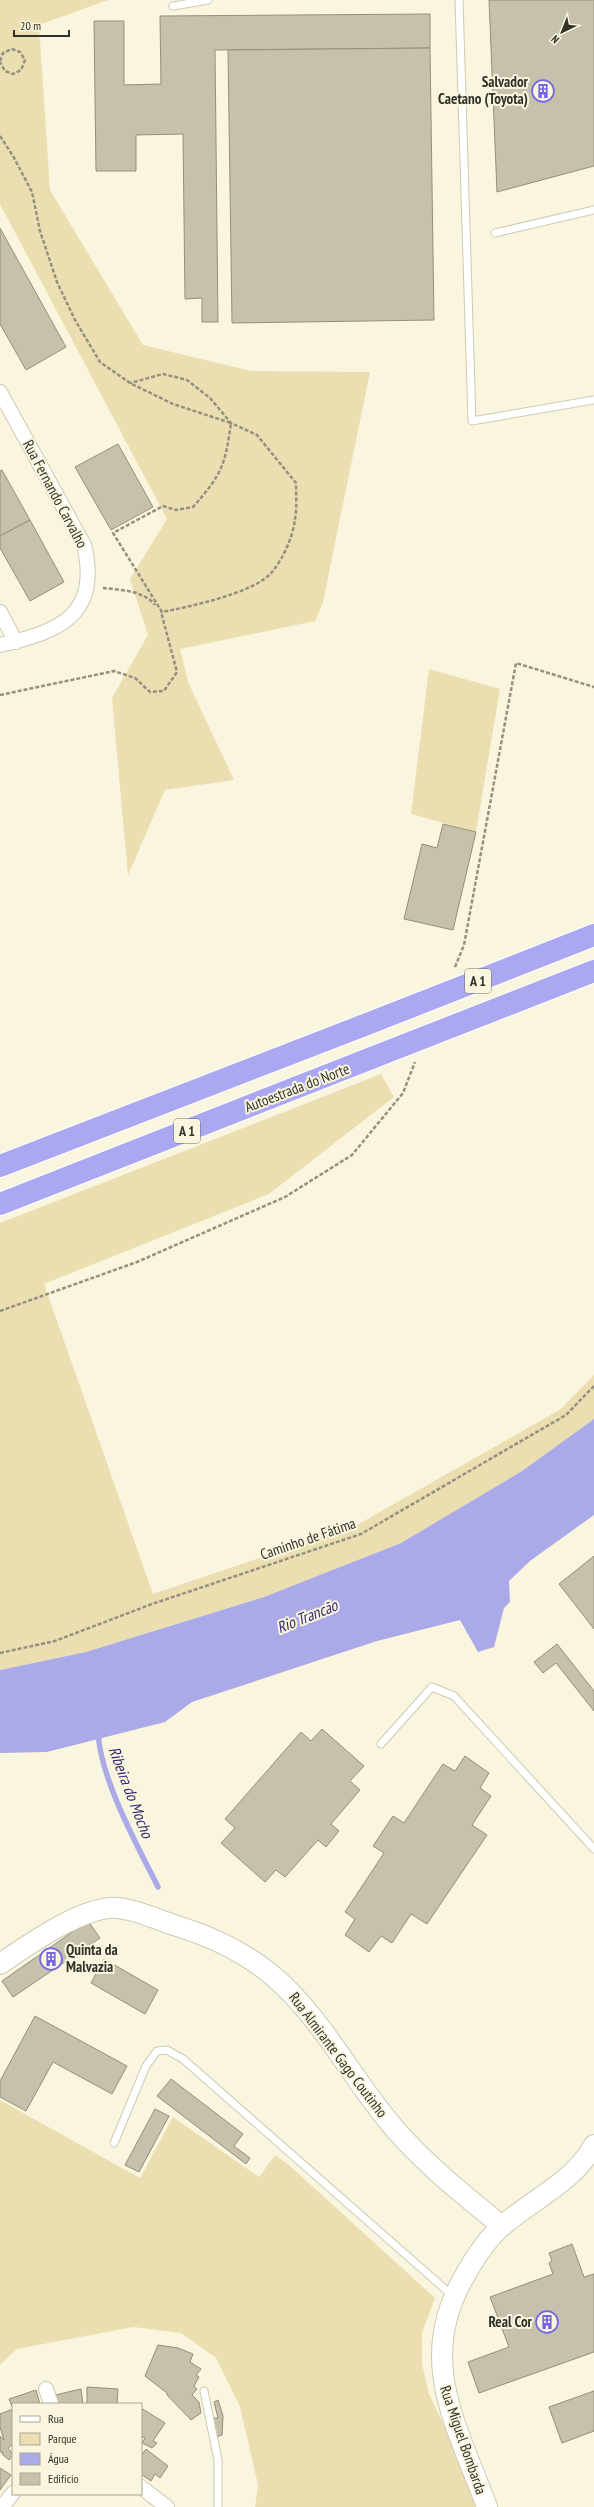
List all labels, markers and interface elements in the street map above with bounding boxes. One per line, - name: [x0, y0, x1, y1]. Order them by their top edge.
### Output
- scale bar: [14, 12, 69, 38]
- north arrow: [542, 12, 582, 52]
- text: 20 m: [20, 18, 41, 33]
- text: N: [548, 32, 562, 46]
- place label: Salvador Caetano (Toyota): [438, 72, 529, 108]
- building icon: Salvador Caetano (Toyota): [530, 78, 556, 104]
- street label: Rua Fernando Carvalho: [19, 436, 92, 551]
- road number: A 1: [465, 969, 491, 993]
- street label: Autoestrada do Norte: [242, 1059, 352, 1116]
- road number: A 1: [174, 1119, 200, 1143]
- street label: Caminho de Fátima: [258, 1513, 358, 1564]
- water label: Rio Trancão: [274, 1594, 341, 1637]
- water label: Ribeira do Mocho: [104, 1743, 158, 1842]
- place label: Quinta da Malvazia: [66, 1940, 118, 1976]
- building icon: Quinta da Malvazia: [38, 1946, 64, 1972]
- street label: Rua Almirante Gago Coutinho: [285, 1988, 392, 2121]
- building icon: Real Cor: [534, 2309, 560, 2335]
- place label: Real Cor: [488, 2312, 533, 2331]
- street label: Rua Miguel Bombarda: [436, 2383, 491, 2497]
- legend: [12, 2403, 142, 2495]
- text: Rua: [48, 2411, 64, 2426]
- text: Parque: [48, 2431, 77, 2446]
- text: Água: [48, 2451, 69, 2466]
- text: Edifício: [48, 2471, 79, 2486]

